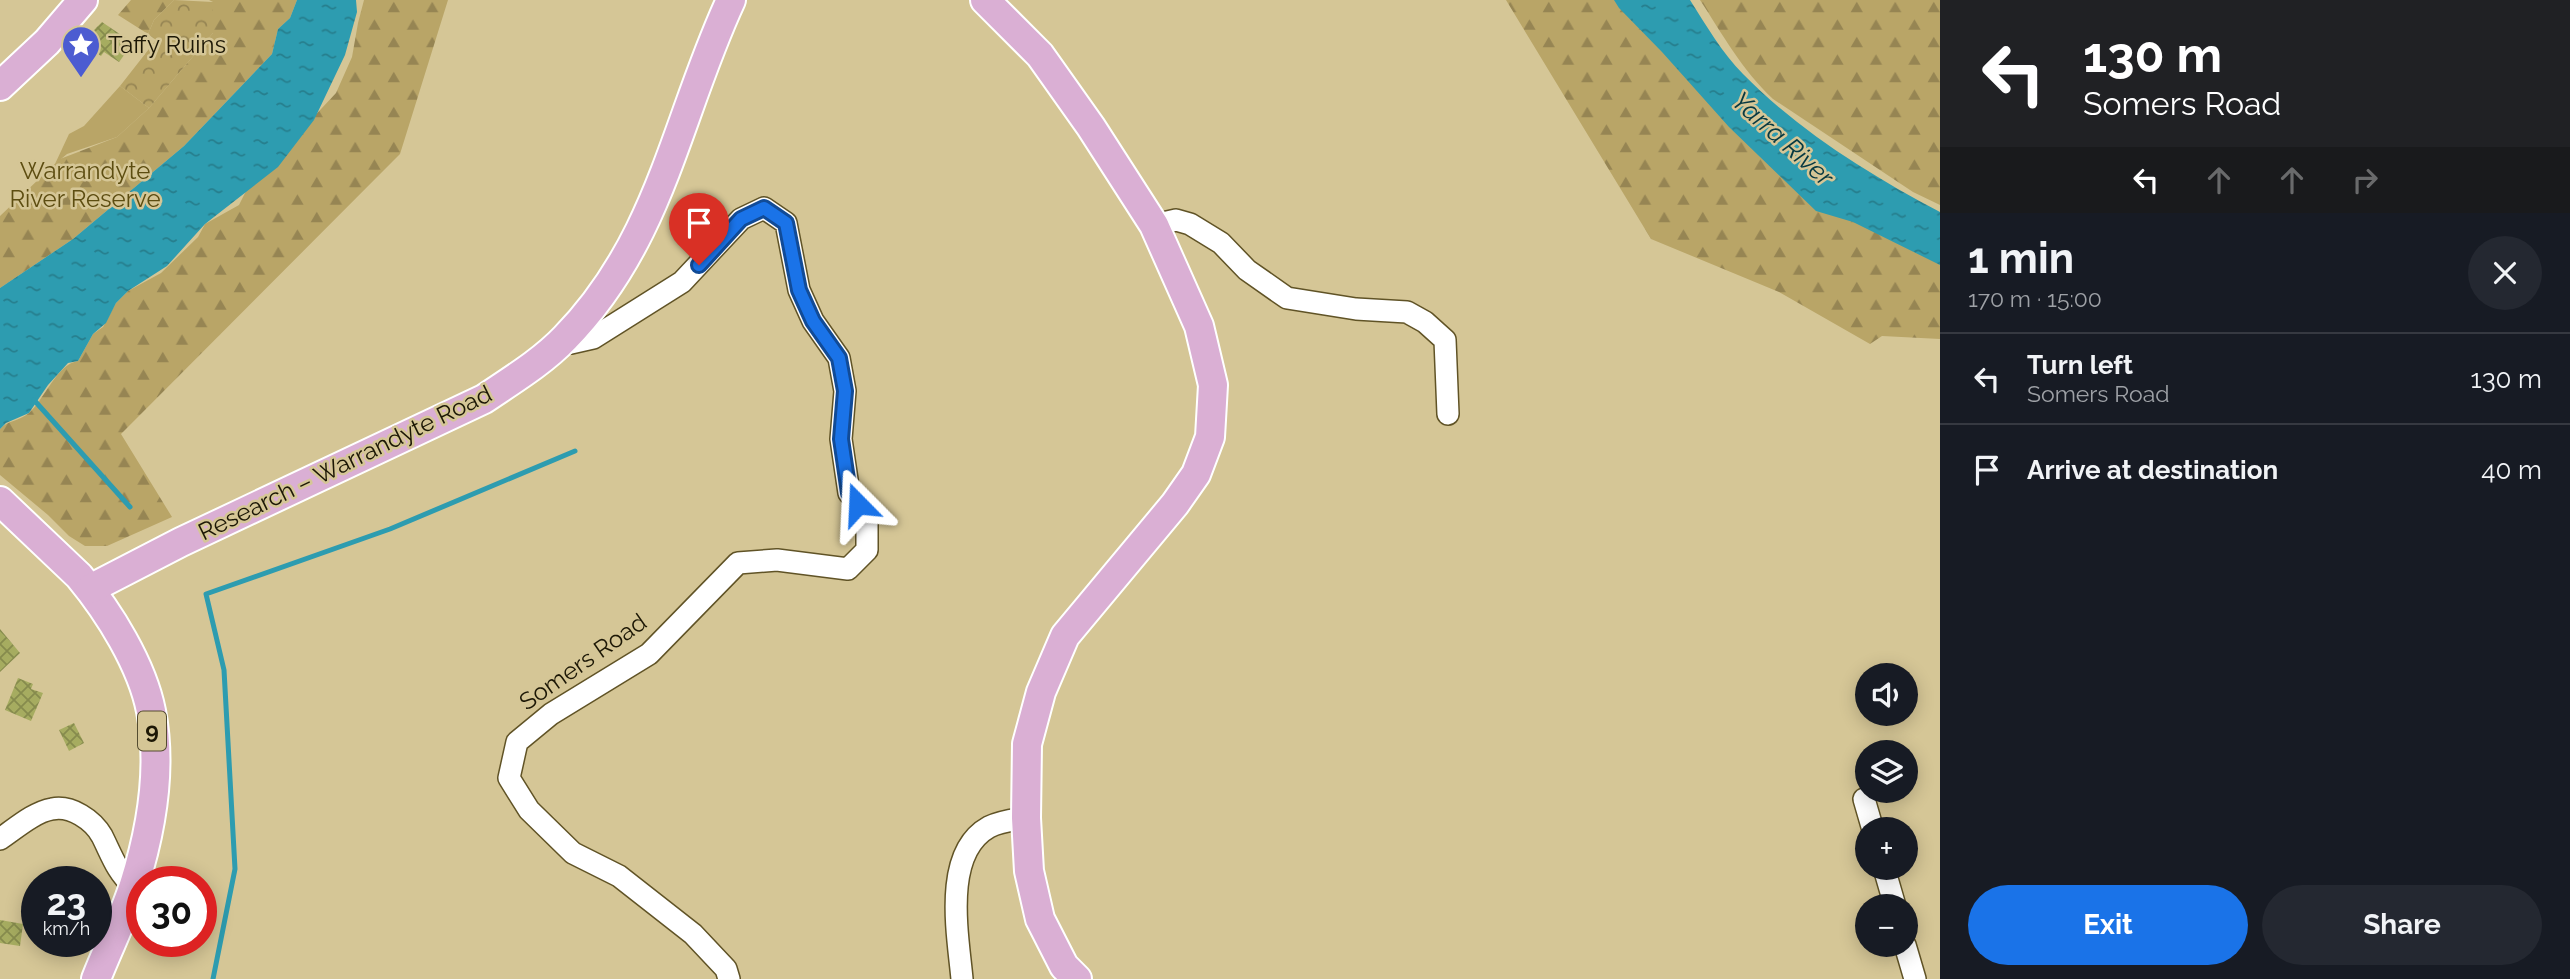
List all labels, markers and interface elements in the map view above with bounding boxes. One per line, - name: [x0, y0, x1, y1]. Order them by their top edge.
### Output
- place icon: Taffy Ruins: [60, 24, 102, 79]
- text: 130 m: [2083, 26, 2222, 83]
- icon: left: [1968, 28, 2059, 119]
- place label: Taffy Ruins: [108, 30, 226, 59]
- text: Somers Road: [2083, 85, 2281, 122]
- water label: Yarra River: [1726, 86, 1841, 193]
- park label: Warrandyte River Reserve: [9, 156, 161, 213]
- icon: left: [2127, 161, 2165, 199]
- icon: ahead: [2200, 161, 2238, 199]
- icon: ahead: [2273, 161, 2311, 199]
- icon: right: [2346, 161, 2384, 199]
- pin: [669, 193, 729, 265]
- icon: arrive: [680, 204, 718, 242]
- text: 1 min: [1968, 234, 2074, 283]
- button: close: [2468, 236, 2542, 310]
- text: 170 m · 15:00: [1968, 285, 2102, 312]
- text: Turn left: [2027, 350, 2133, 380]
- icon: left: [1968, 360, 2006, 398]
- text: 130 m: [2471, 364, 2542, 394]
- street label: Research – Warrandyte Road: [193, 379, 496, 546]
- text: Somers Road: [2027, 380, 2170, 407]
- icon: arrive: [1968, 451, 2006, 489]
- text: Arrive at destination: [2027, 455, 2278, 485]
- text: 40 m: [2481, 455, 2542, 485]
- position arrow: [821, 467, 895, 541]
- street label: Somers Road: [513, 607, 652, 716]
- map controls: [1855, 663, 1918, 957]
- button: sound: [1855, 663, 1918, 726]
- road number: 9: [138, 712, 166, 750]
- button: layers: [1855, 740, 1918, 803]
- button: +: [1855, 817, 1918, 880]
- speed limit sign: 30: [126, 866, 217, 957]
- text: 23: [47, 882, 86, 923]
- button: Exit: [1968, 885, 2248, 965]
- button: Share: [2262, 885, 2542, 965]
- button: −: [1855, 894, 1918, 957]
- text: km/h: [43, 918, 90, 939]

